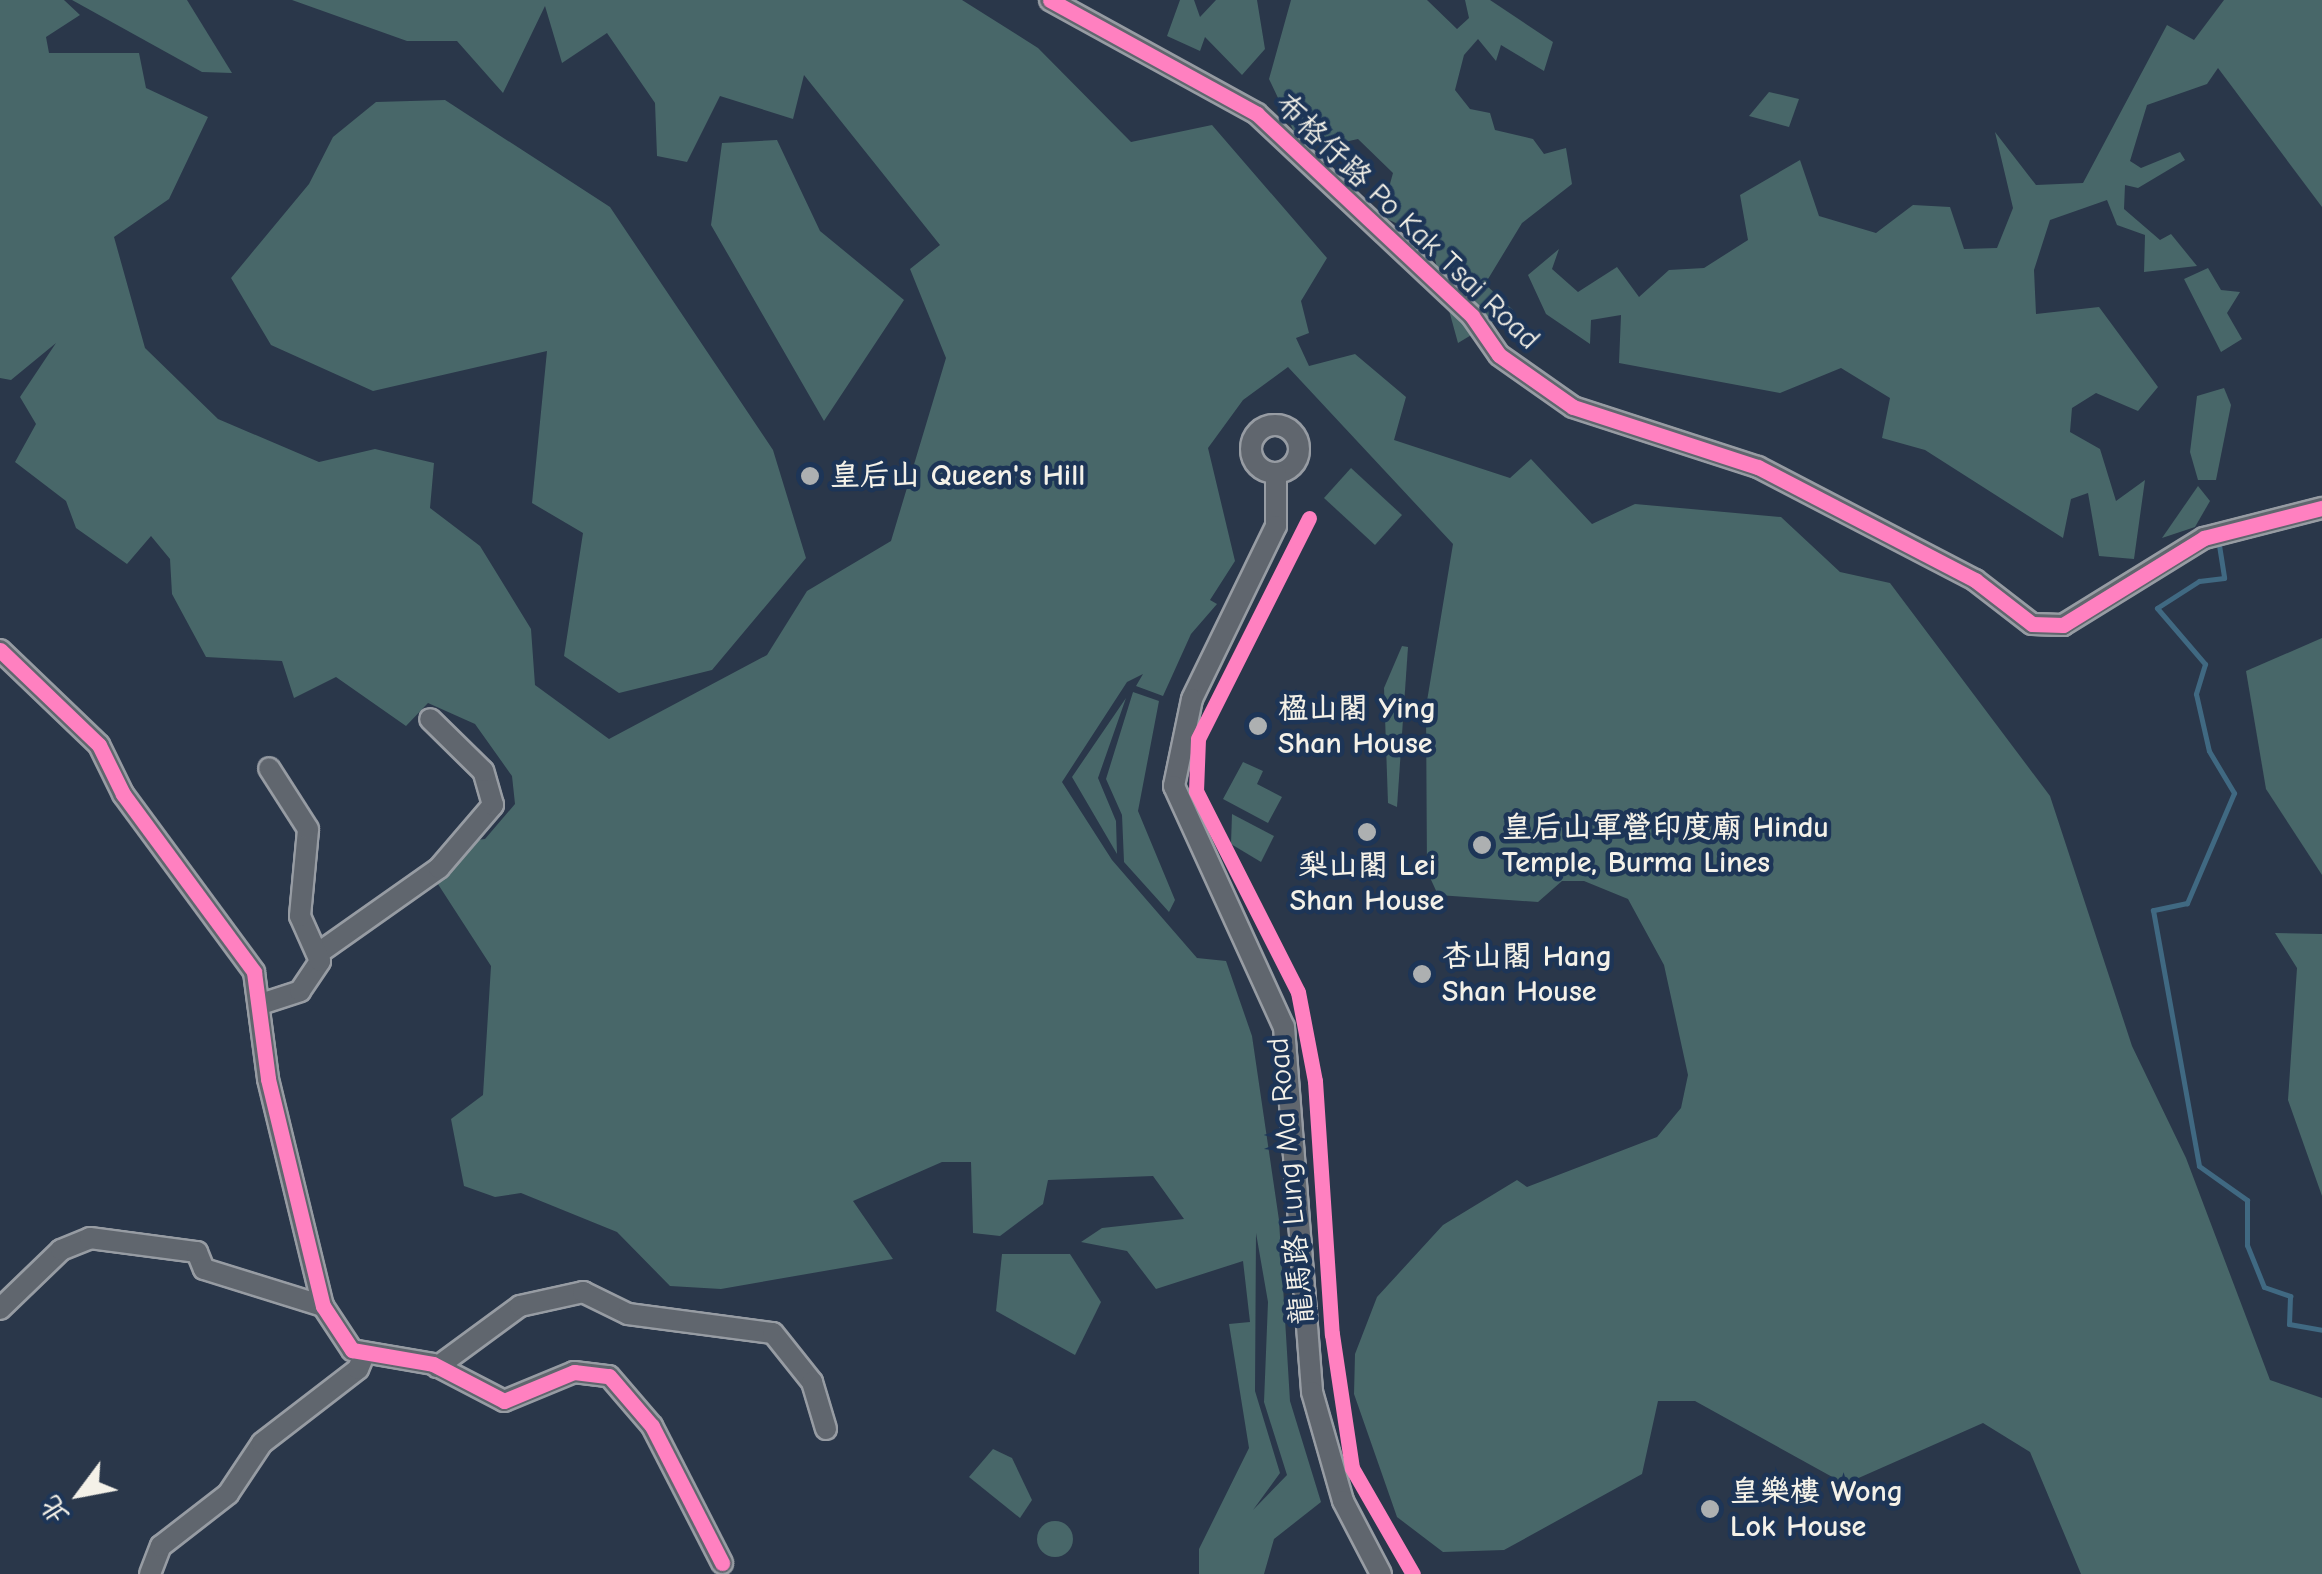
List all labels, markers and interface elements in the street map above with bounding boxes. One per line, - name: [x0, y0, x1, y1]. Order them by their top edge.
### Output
- street label: 布格仔路 Po Kak Tsai Road: [1267, 86, 1547, 358]
- place label: 皇后山 Queen's Hill: [830, 458, 1085, 494]
- marker: 皇后山 Queen's Hill: [799, 465, 821, 487]
- place label: 楹山閣 Ying Shan House: [1278, 691, 1436, 762]
- marker: 楹山閣 Ying Shan House: [1247, 715, 1269, 737]
- place label: 皇后山軍營印度廟 Hindu Temple, Burma Lines: [1502, 810, 1829, 880]
- marker: 梨山閣 Lei Shan House: [1356, 821, 1378, 843]
- marker: 皇后山軍營印度廟 Hindu Temple, Burma Lines: [1471, 834, 1493, 856]
- place label: 梨山閣 Lei Shan House: [1290, 848, 1444, 918]
- place label: 杏山閣 Hang Shan House: [1442, 939, 1612, 1010]
- marker: 杏山閣 Hang Shan House: [1411, 963, 1433, 985]
- street label: 龍馬路 Lung Ma Road: [1261, 1036, 1321, 1326]
- north arrow: [30, 1444, 130, 1544]
- place label: 皇樂樓 Wong Lok House: [1730, 1474, 1903, 1544]
- text: 北: [34, 1490, 76, 1530]
- marker: 皇樂樓 Wong Lok House: [1699, 1498, 1721, 1520]

